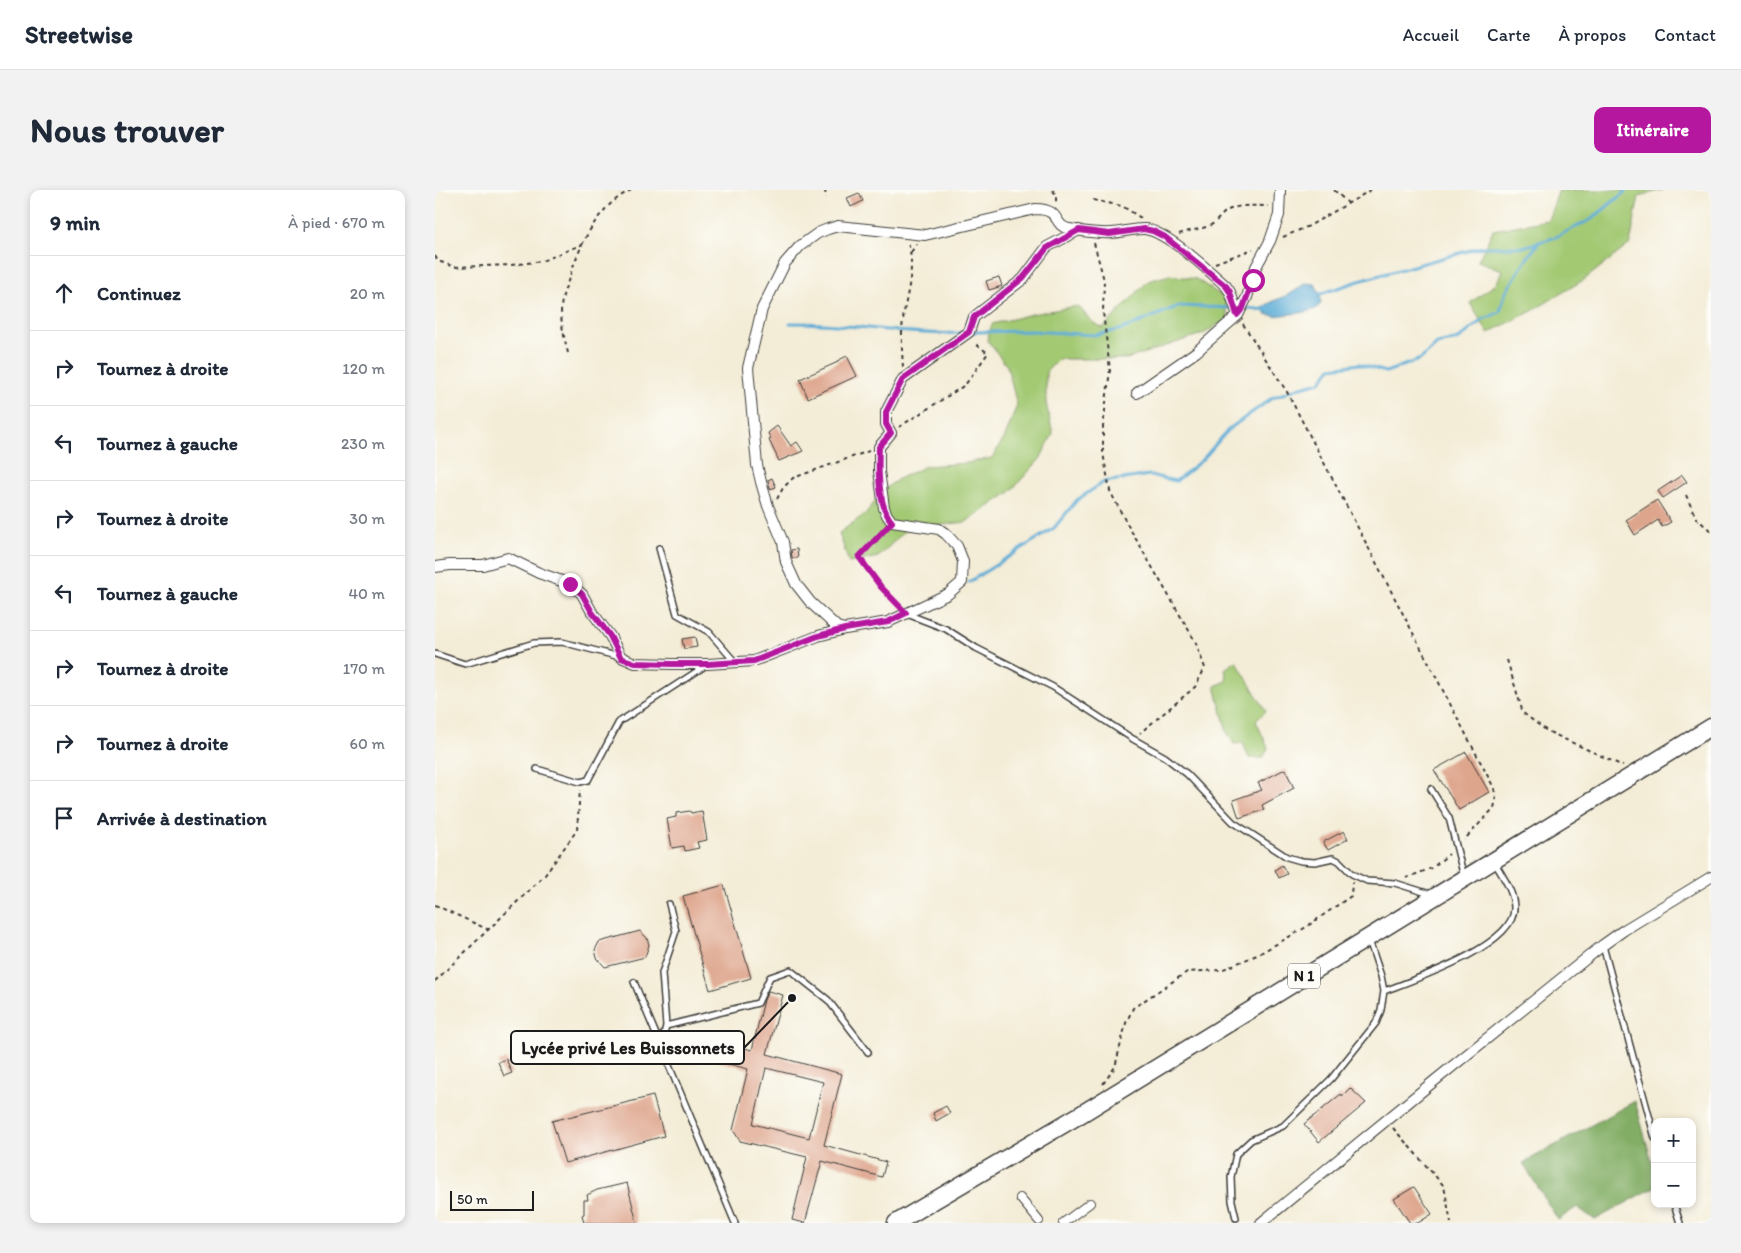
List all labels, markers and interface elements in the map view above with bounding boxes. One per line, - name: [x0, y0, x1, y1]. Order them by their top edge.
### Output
- text: Streetwise: [25, 20, 133, 49]
- text: Accueil: [1403, 24, 1459, 46]
- text: Carte: [1487, 24, 1530, 46]
- text: À propos: [1558, 24, 1626, 46]
- text: Contact: [1654, 24, 1716, 46]
- button: Itinéraire: [1594, 107, 1711, 153]
- text: Nous trouver: [30, 109, 224, 151]
- text: 9 min: [50, 210, 100, 235]
- text: À pied · 670 m: [288, 213, 385, 232]
- route start: [1242, 269, 1265, 292]
- icon: ahead: [50, 279, 78, 307]
- text: Continuez: [97, 282, 181, 305]
- text: 20 m: [350, 284, 385, 303]
- icon: right: [50, 354, 78, 382]
- text: Tournez à droite: [97, 357, 229, 380]
- text: 120 m: [342, 359, 385, 378]
- icon: left: [50, 429, 78, 457]
- text: Tournez à gauche: [97, 432, 238, 455]
- text: 230 m: [341, 434, 385, 453]
- icon: right: [50, 504, 78, 532]
- text: Tournez à droite: [97, 507, 229, 530]
- text: 30 m: [349, 509, 385, 528]
- route end: [559, 573, 582, 596]
- icon: left: [50, 579, 78, 607]
- text: Tournez à gauche: [97, 582, 238, 605]
- text: 40 m: [348, 584, 385, 603]
- icon: right: [50, 654, 78, 682]
- text: Tournez à droite: [97, 657, 229, 680]
- text: 170 m: [343, 659, 385, 678]
- icon: right: [50, 729, 78, 757]
- text: Tournez à droite: [97, 732, 229, 755]
- text: 60 m: [350, 734, 385, 753]
- icon: arrive: [50, 804, 78, 832]
- text: Arrivée à destination: [97, 807, 267, 830]
- road number: N 1: [1288, 964, 1320, 988]
- callout: Lycée privé Les Buissonnets: [511, 1031, 744, 1064]
- text: Lycée privé Les Buissonnets: [521, 1037, 735, 1059]
- map controls: [1651, 1118, 1696, 1208]
- button: +: [1651, 1118, 1696, 1163]
- button: −: [1651, 1163, 1696, 1208]
- scale bar: [450, 1188, 534, 1211]
- text: 50 m: [457, 1191, 488, 1208]

